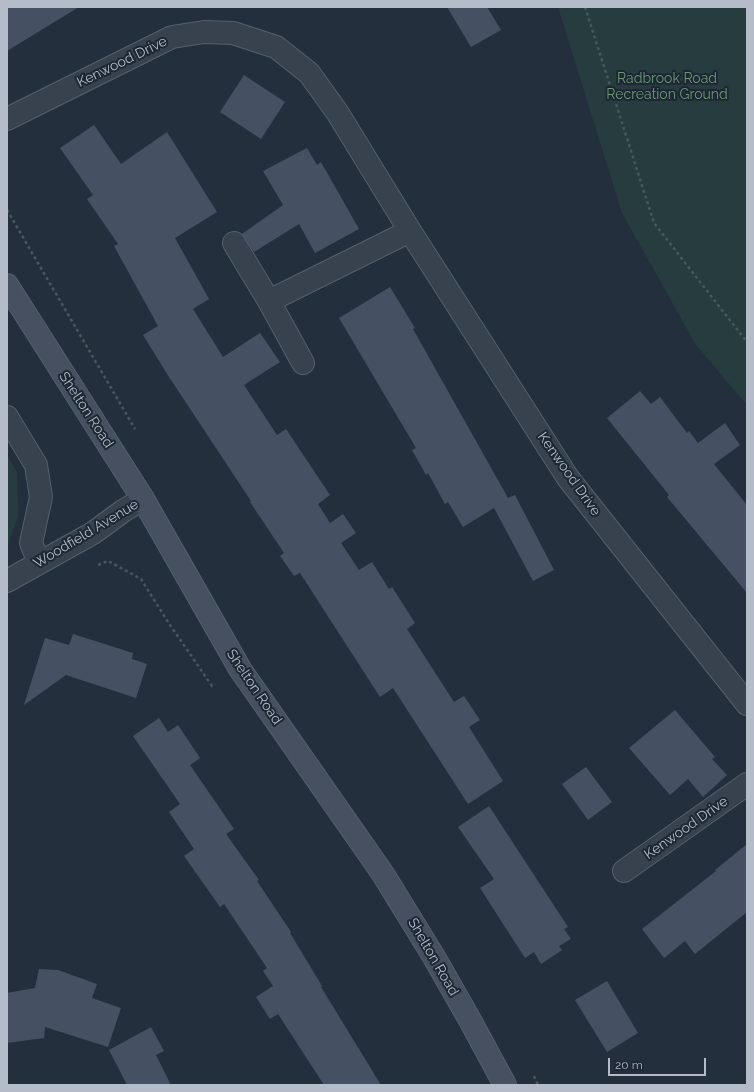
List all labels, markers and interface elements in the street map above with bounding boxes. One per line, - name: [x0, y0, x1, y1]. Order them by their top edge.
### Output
- street label: Kenwood Drive: [74, 33, 170, 91]
- park label: Radbrook Road Recreation Ground: [606, 71, 728, 104]
- street label: Shelton Road: [55, 369, 117, 451]
- street label: Kenwood Drive: [534, 429, 604, 519]
- street label: Woodfield Avenue: [30, 496, 142, 572]
- street label: Shelton Road: [223, 646, 285, 728]
- street label: Kenwood Drive: [641, 793, 731, 863]
- street label: Shelton Road: [404, 915, 462, 999]
- scale bar: [610, 1050, 708, 1076]
- text: 20 m: [615, 1058, 643, 1072]

